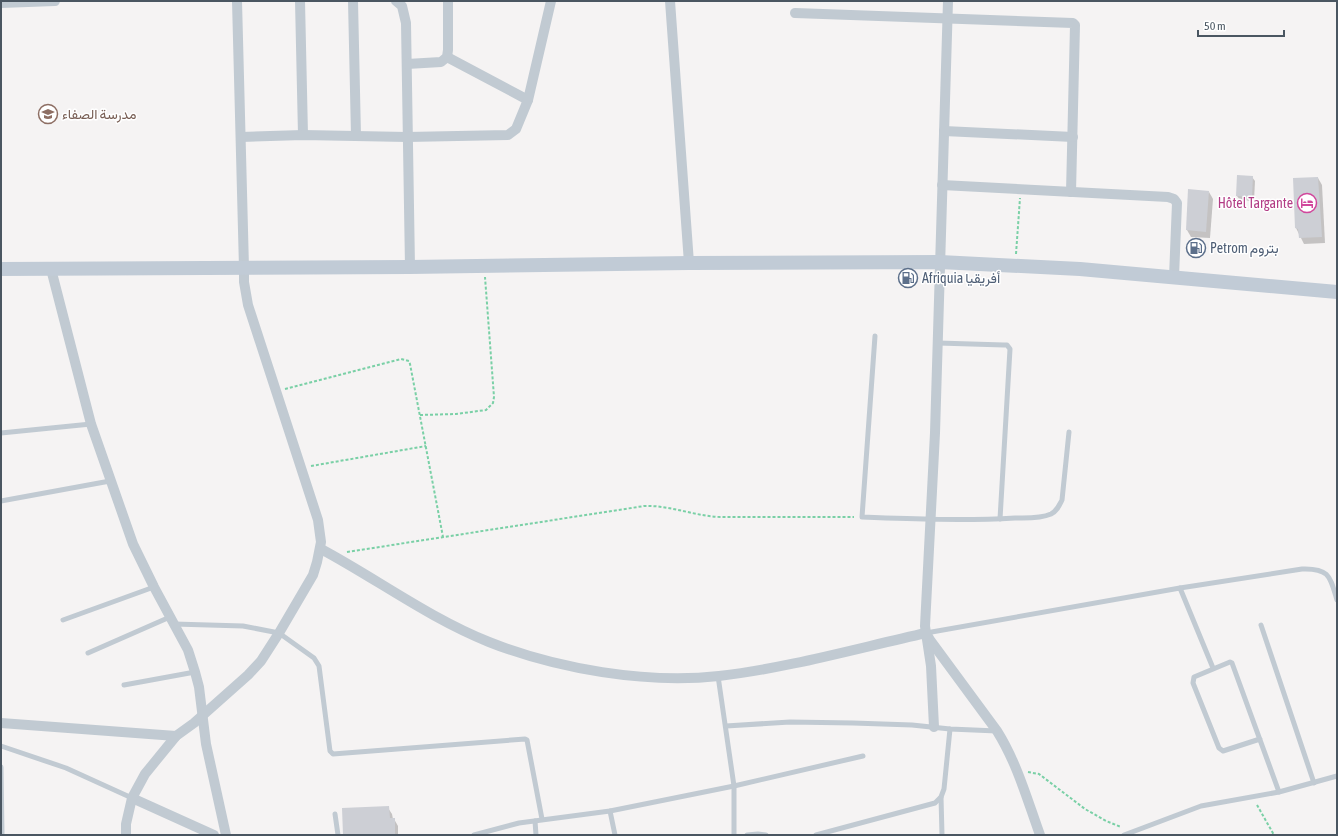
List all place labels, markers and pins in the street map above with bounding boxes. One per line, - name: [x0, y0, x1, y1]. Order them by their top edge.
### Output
- school or university icon: مدرسة الصفاء: [37, 103, 59, 125]
- place label: مدرسة الصفاء: [62, 106, 136, 123]
- hotel icon: Hôtel Targante: [1296, 192, 1318, 214]
- place label: Hôtel Targante: [1218, 195, 1293, 211]
- fuel station icon: Petrom بتروم: [1185, 237, 1207, 259]
- place label: Petrom بتروم: [1210, 240, 1279, 257]
- fuel station icon: Afriquia أفريقيا: [897, 267, 919, 289]
- place label: Afriquia أفريقيا: [922, 270, 1000, 287]

